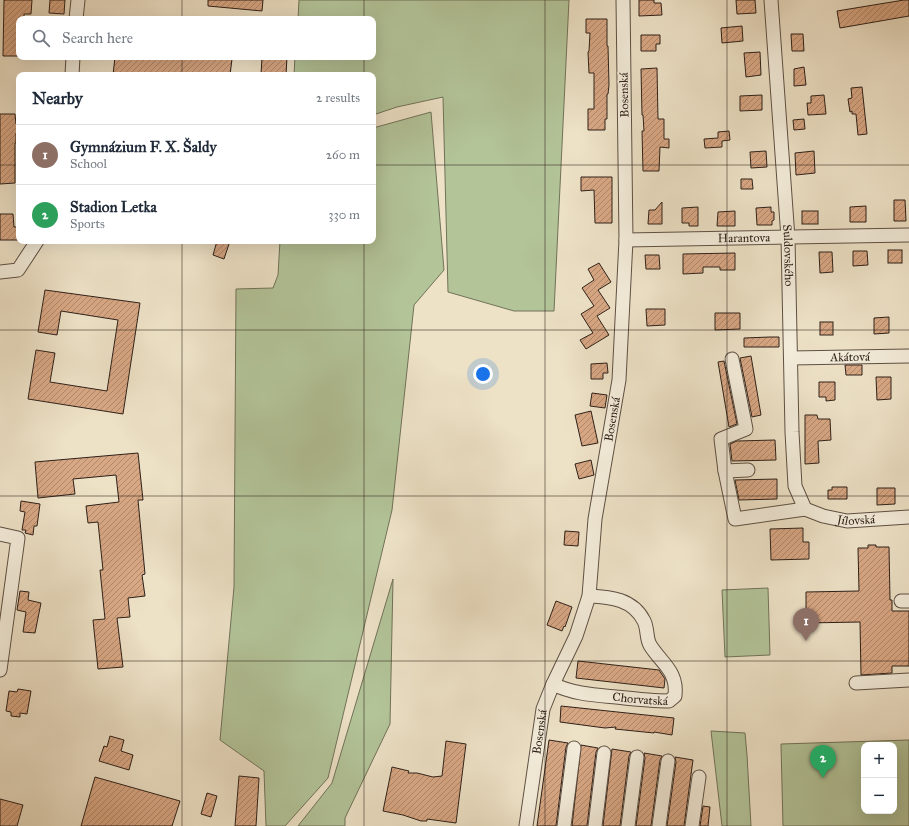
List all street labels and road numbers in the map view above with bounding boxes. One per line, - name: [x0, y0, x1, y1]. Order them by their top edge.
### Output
- street label: Bosenská: [617, 71, 631, 118]
- street label: Suldovského: [780, 224, 796, 287]
- street label: Harantova: [718, 230, 771, 245]
- street label: Akátová: [829, 350, 871, 364]
- street label: Bosenská: [602, 395, 623, 442]
- street label: Jílovská: [834, 512, 876, 528]
- street label: Chorvatská: [612, 690, 669, 708]
- street label: Bosenská: [529, 708, 550, 755]

